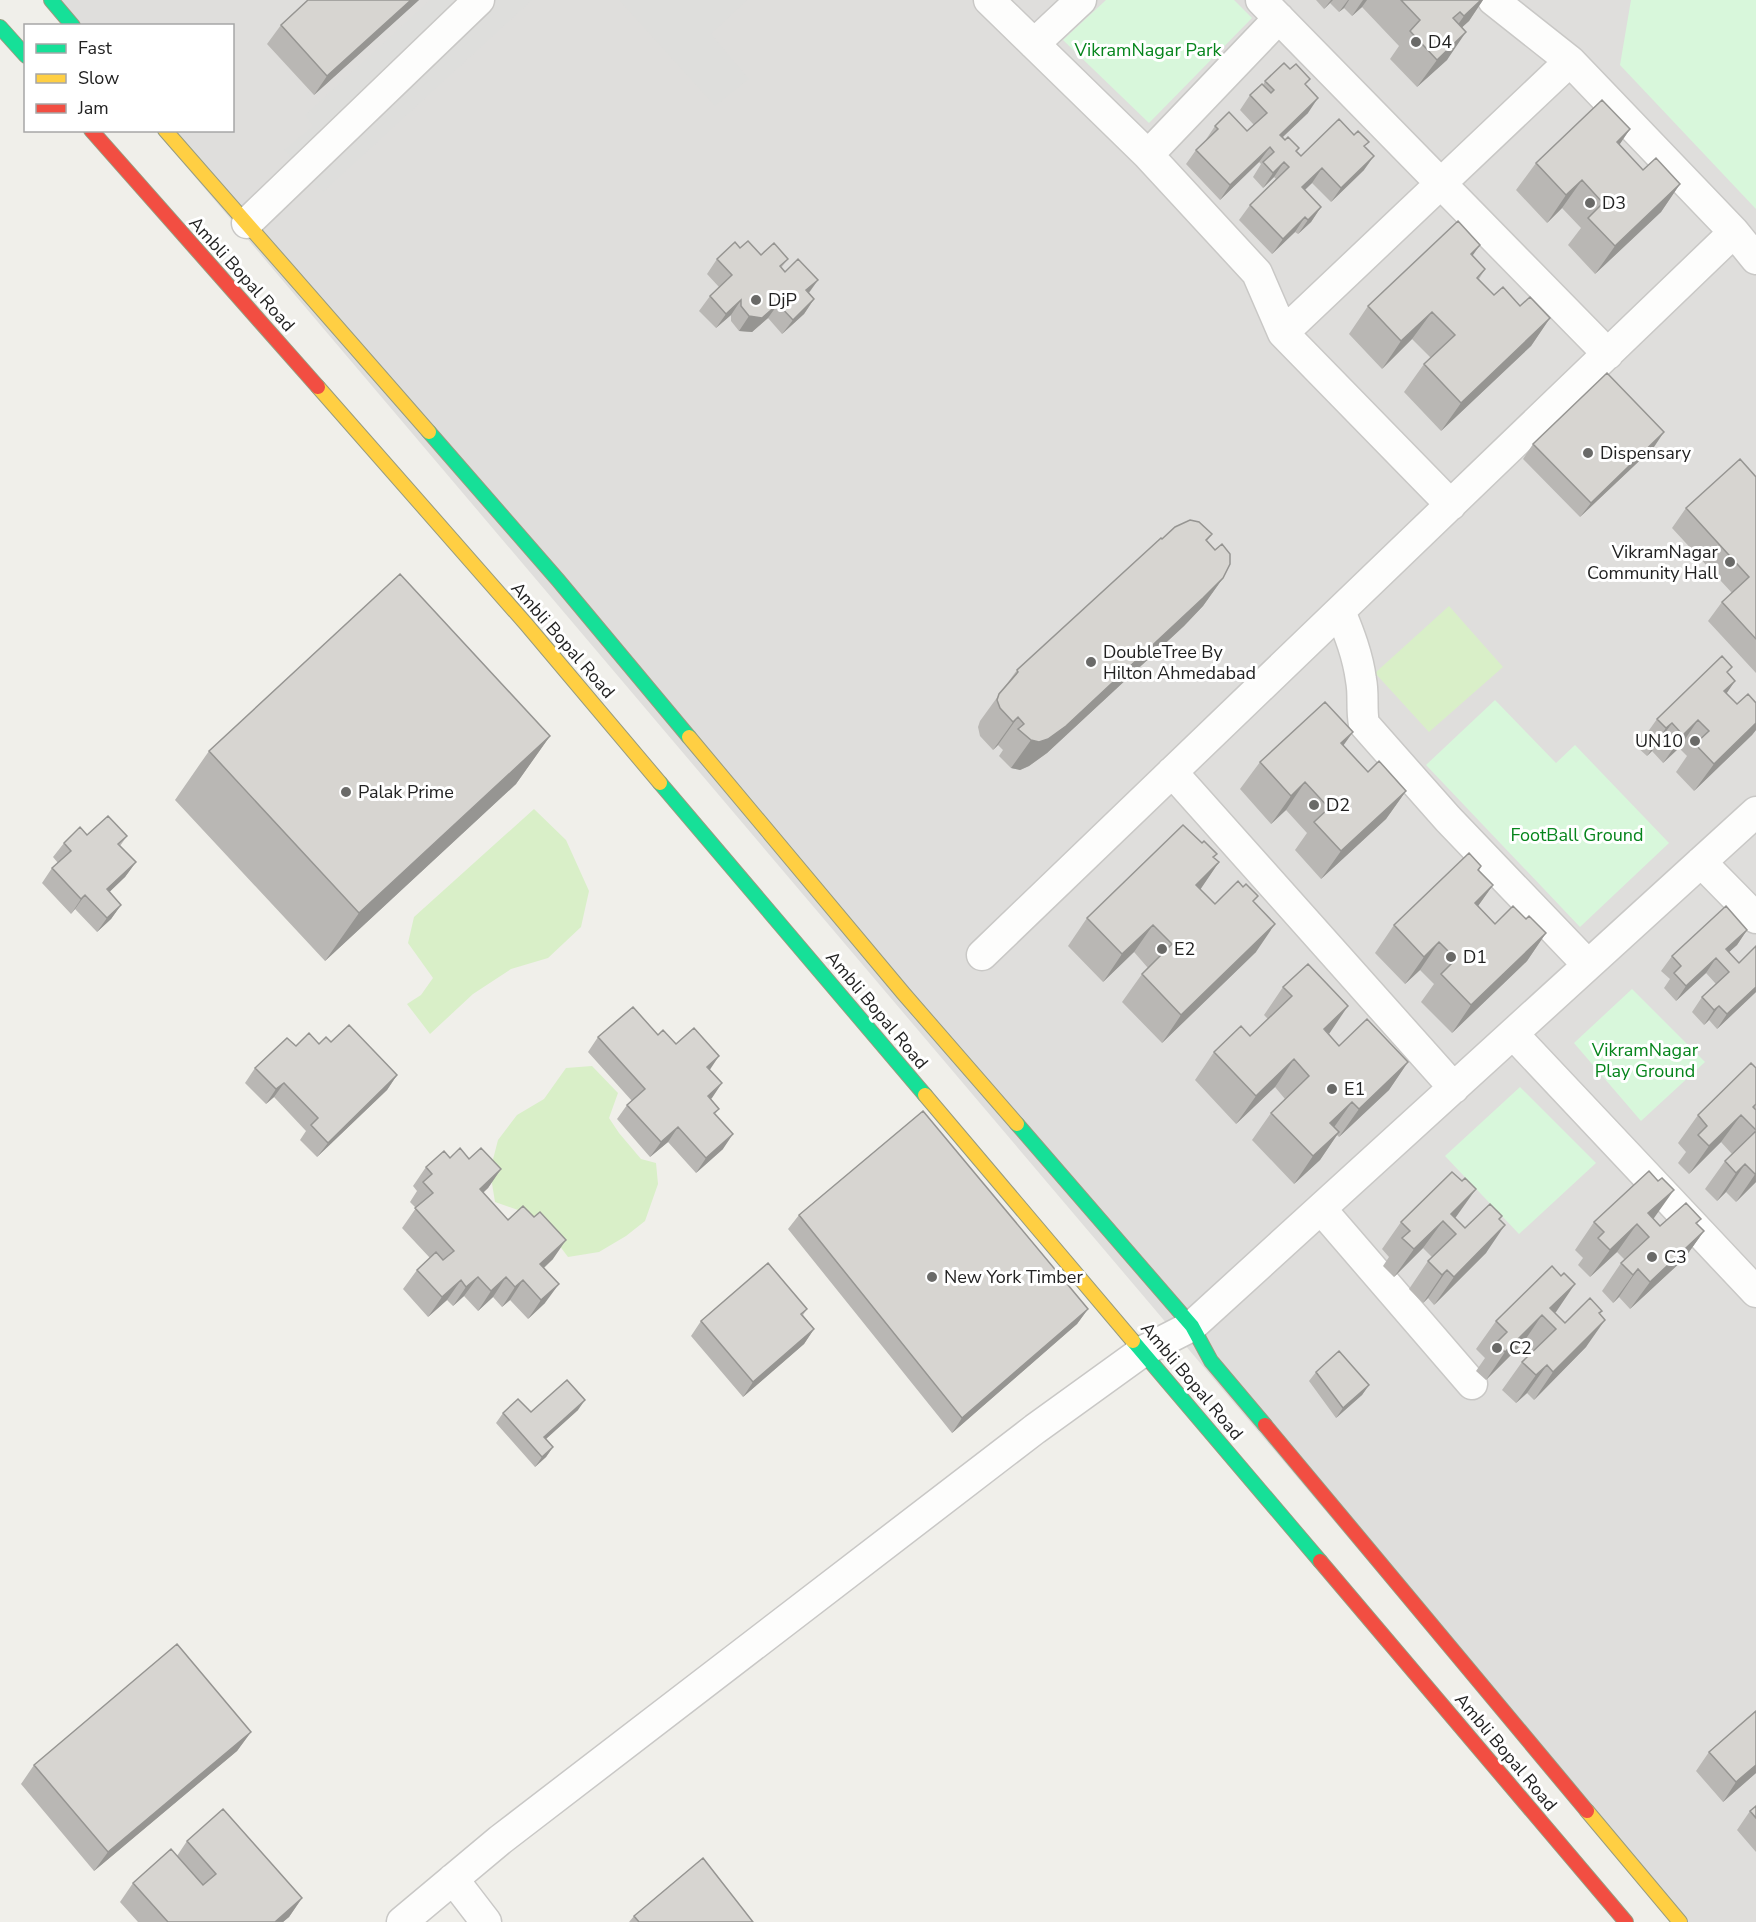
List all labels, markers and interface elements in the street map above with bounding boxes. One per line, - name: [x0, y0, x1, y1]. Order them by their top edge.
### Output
- legend: [24, 24, 234, 132]
- place label: D4: [1428, 30, 1452, 54]
- marker: D4: [1409, 35, 1423, 49]
- text: Fast: [78, 36, 113, 60]
- park label: VikramNagar Park: [1074, 38, 1222, 62]
- text: Slow: [78, 66, 119, 90]
- text: Jam: [77, 96, 109, 120]
- place label: D3: [1602, 191, 1626, 215]
- marker: D3: [1583, 196, 1597, 210]
- street label: Ambli Bopal Road: [184, 211, 300, 337]
- place label: DjP: [768, 288, 797, 312]
- marker: DjP: [749, 293, 763, 307]
- place label: Dispensary: [1600, 441, 1692, 465]
- marker: Dispensary: [1581, 446, 1595, 460]
- place label: VikramNagar Community Hall: [1587, 540, 1719, 585]
- marker: VikramNagar Community Hall: [1723, 555, 1737, 569]
- street label: Ambli Bopal Road: [506, 577, 620, 703]
- place label: DoubleTree By Hilton Ahmedabad: [1103, 640, 1256, 685]
- marker: DoubleTree By Hilton Ahmedabad: [1084, 655, 1098, 669]
- place label: UN10: [1635, 729, 1683, 753]
- marker: UN10: [1688, 734, 1702, 748]
- place label: Palak Prime: [358, 780, 454, 804]
- marker: Palak Prime: [339, 785, 353, 799]
- place label: D2: [1326, 793, 1350, 817]
- marker: D2: [1307, 798, 1321, 812]
- park label: FootBall Ground: [1511, 823, 1643, 847]
- place label: E2: [1174, 937, 1195, 961]
- marker: E2: [1155, 942, 1169, 956]
- place label: D1: [1463, 945, 1487, 969]
- street label: Ambli Bopal Road: [820, 946, 934, 1074]
- marker: D1: [1444, 950, 1458, 964]
- park label: VikramNagar Play Ground: [1591, 1038, 1699, 1083]
- place label: E1: [1344, 1077, 1365, 1101]
- marker: E1: [1325, 1082, 1339, 1096]
- place label: C3: [1664, 1245, 1687, 1269]
- marker: C3: [1645, 1250, 1659, 1264]
- place label: New York Timber: [944, 1265, 1083, 1289]
- marker: New York Timber: [925, 1270, 939, 1284]
- street label: Ambli Bopal Road: [1135, 1317, 1249, 1445]
- place label: C2: [1509, 1336, 1532, 1360]
- marker: C2: [1490, 1341, 1504, 1355]
- street label: Ambli Bopal Road: [1449, 1688, 1563, 1816]

